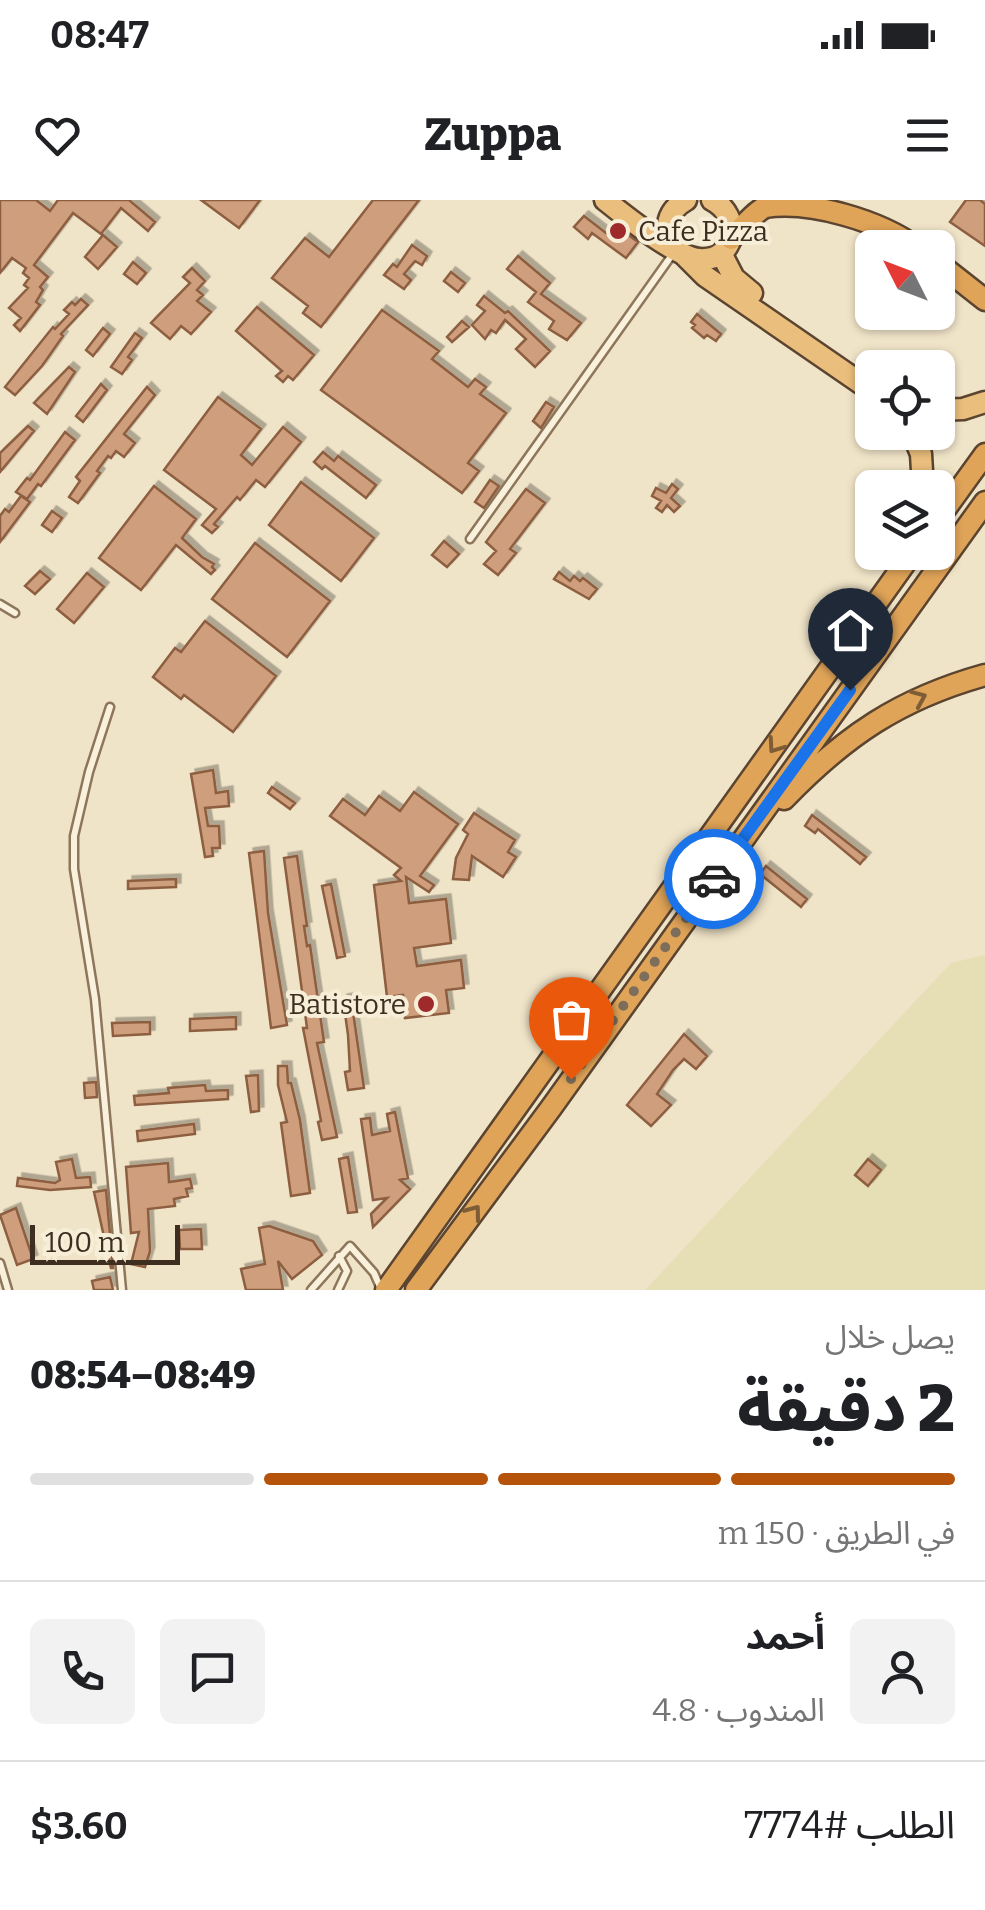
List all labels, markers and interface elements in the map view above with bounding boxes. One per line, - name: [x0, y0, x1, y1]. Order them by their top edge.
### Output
- text: 08:47: [50, 12, 149, 58]
- icon: heart: [30, 108, 85, 163]
- text: Zuppa: [424, 108, 561, 162]
- icon: menu: [900, 108, 955, 163]
- place label: Cafe Pizza: [638, 215, 768, 248]
- marker: Cafe Pizza: [607, 220, 629, 242]
- north arrow: [855, 230, 955, 330]
- map controls: [855, 230, 955, 570]
- button: locate: [855, 350, 955, 450]
- button: layers: [855, 470, 955, 570]
- pin: [808, 588, 893, 691]
- icon: home: [823, 603, 878, 658]
- one-way arrow: [909, 690, 927, 710]
- one-way arrow: [769, 735, 787, 753]
- courier: [664, 829, 764, 929]
- icon: car: [687, 852, 742, 907]
- pin: [529, 977, 614, 1080]
- place label: Batistore: [289, 988, 406, 1021]
- icon: bag: [544, 992, 599, 1047]
- marker: Batistore: [415, 993, 437, 1015]
- one-way arrow: [462, 1205, 479, 1223]
- scale bar: [30, 1220, 180, 1264]
- text: 100 m: [45, 1226, 125, 1259]
- text: يصل خلال: [825, 1318, 955, 1356]
- text: 08:49–08:54: [30, 1352, 256, 1398]
- text: 2 دقيقة: [737, 1370, 955, 1448]
- text: في الطريق · 150 m: [718, 1514, 955, 1552]
- text: أحمد: [745, 1613, 825, 1659]
- button: phone: [30, 1619, 135, 1724]
- button: chat: [160, 1619, 265, 1724]
- button: person: [850, 1619, 955, 1724]
- text: المندوب · 4.8: [652, 1691, 825, 1729]
- text: الطلب #7774: [744, 1802, 955, 1848]
- text: $3.60: [30, 1803, 128, 1849]

